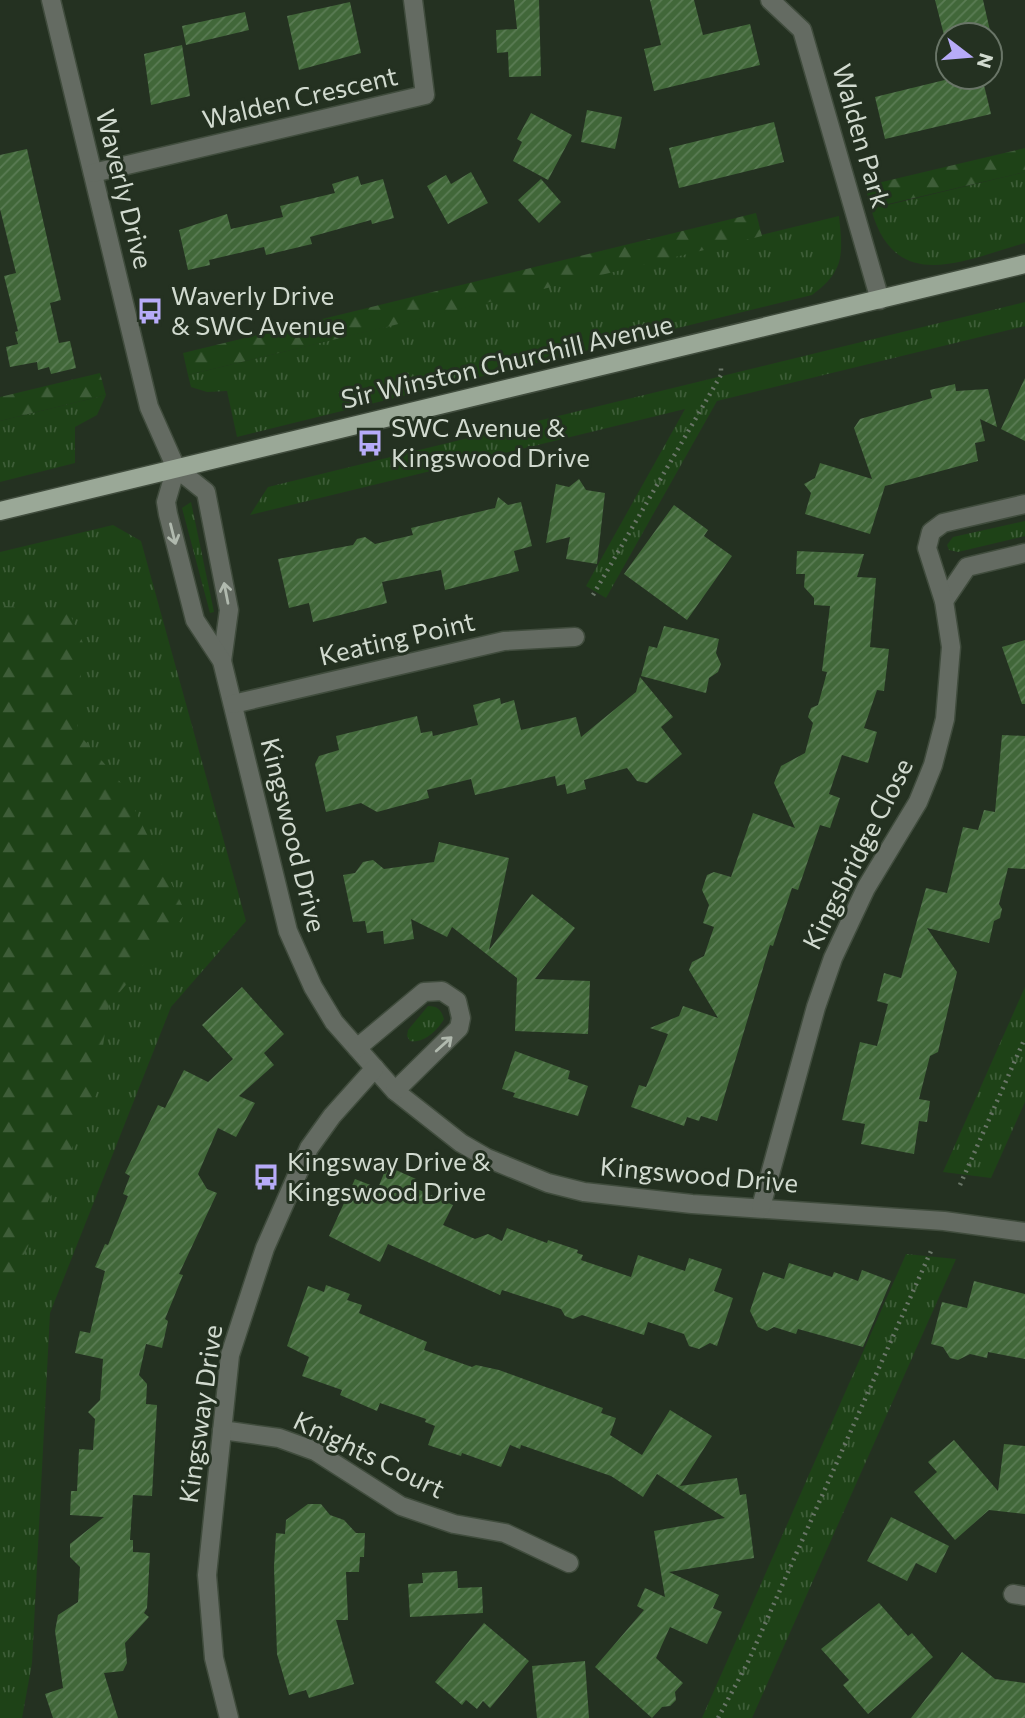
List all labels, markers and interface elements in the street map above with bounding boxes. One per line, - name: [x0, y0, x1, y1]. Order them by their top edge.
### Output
- north arrow: [934, 21, 1004, 91]
- text: N: [973, 51, 999, 71]
- street label: Walden Crescent: [199, 59, 400, 134]
- street label: Walden Park: [827, 60, 898, 211]
- street label: Waverly Drive: [91, 106, 160, 272]
- place label: Waverly Drive & SWC Avenue: [171, 279, 345, 340]
- bus stop icon: Waverly Drive & SWC Avenue: [135, 296, 165, 326]
- street label: Sir Winston Churchill Avenue: [338, 307, 676, 414]
- place label: SWC Avenue & Kingswood Drive: [391, 411, 590, 472]
- bus stop icon: SWC Avenue & Kingswood Drive: [355, 428, 385, 458]
- one-way arrow: [167, 522, 180, 545]
- one-way arrow: [218, 582, 232, 605]
- street label: Keating Point: [316, 605, 478, 671]
- street label: Kingswood Drive: [255, 734, 334, 935]
- street label: Kingsbridge Close: [795, 753, 918, 954]
- one-way arrow: [435, 1036, 453, 1052]
- place label: Kingsway Drive & Kingswood Drive: [287, 1145, 491, 1206]
- street label: Kingswood Drive: [599, 1149, 800, 1198]
- bus stop icon: Kingsway Drive & Kingswood Drive: [251, 1162, 281, 1192]
- street label: Kingsway Drive: [172, 1323, 227, 1505]
- street label: Knights Court: [289, 1404, 450, 1504]

